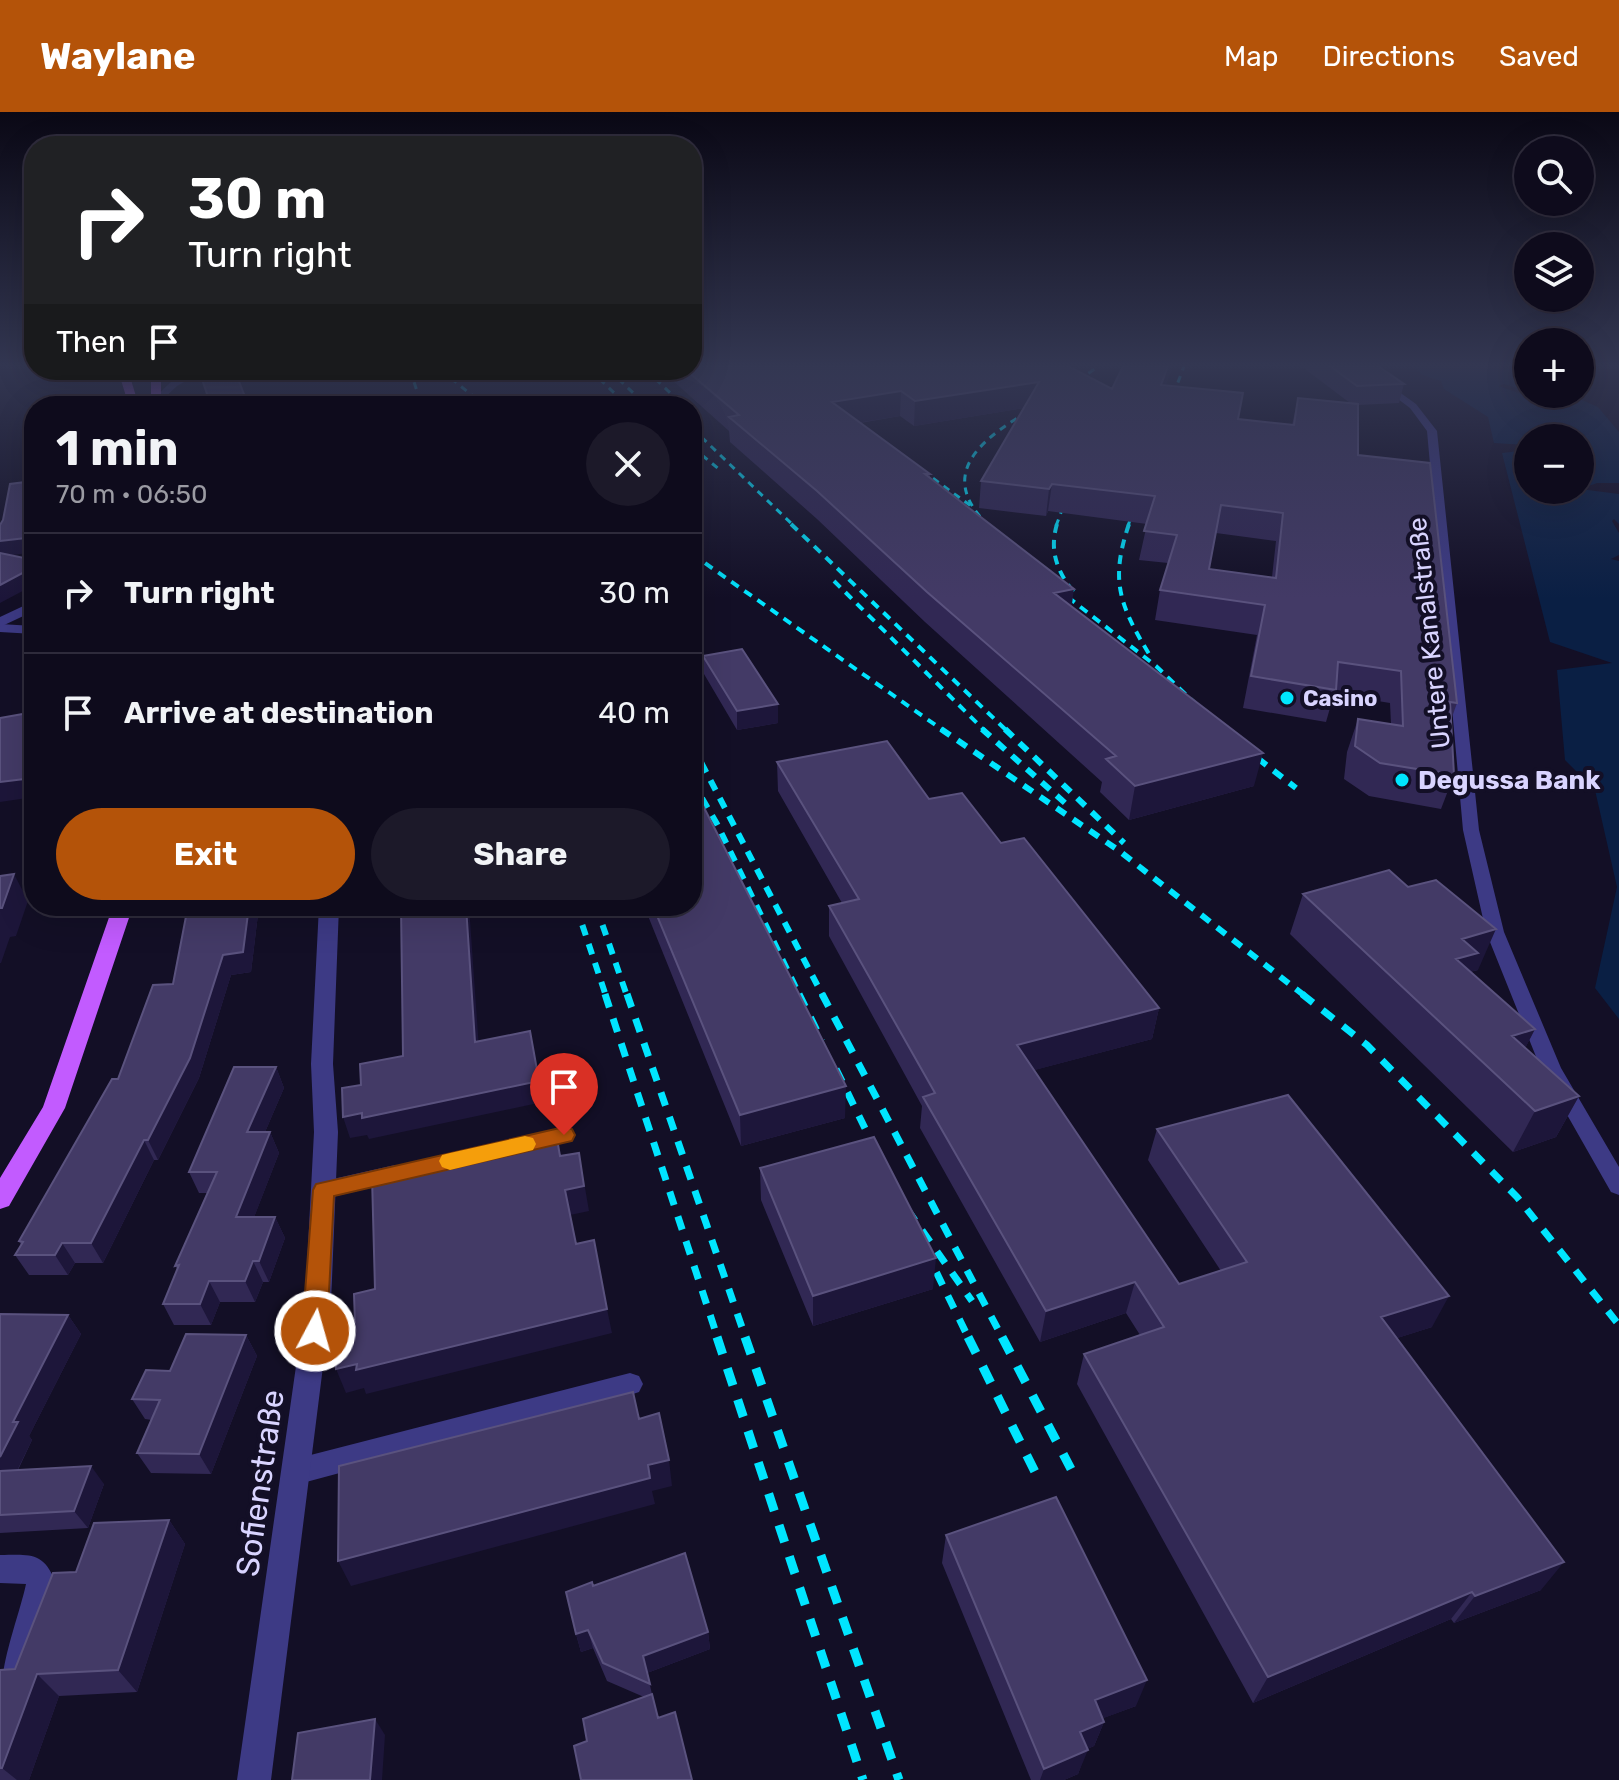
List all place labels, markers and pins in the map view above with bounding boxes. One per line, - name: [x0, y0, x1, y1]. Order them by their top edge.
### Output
- place label: Casino: [1303, 685, 1377, 712]
- marker: Casino: [1278, 689, 1296, 707]
- place label: Degussa Bank: [1418, 765, 1601, 796]
- marker: Degussa Bank: [1393, 771, 1411, 789]
- pin: [530, 1053, 598, 1135]

